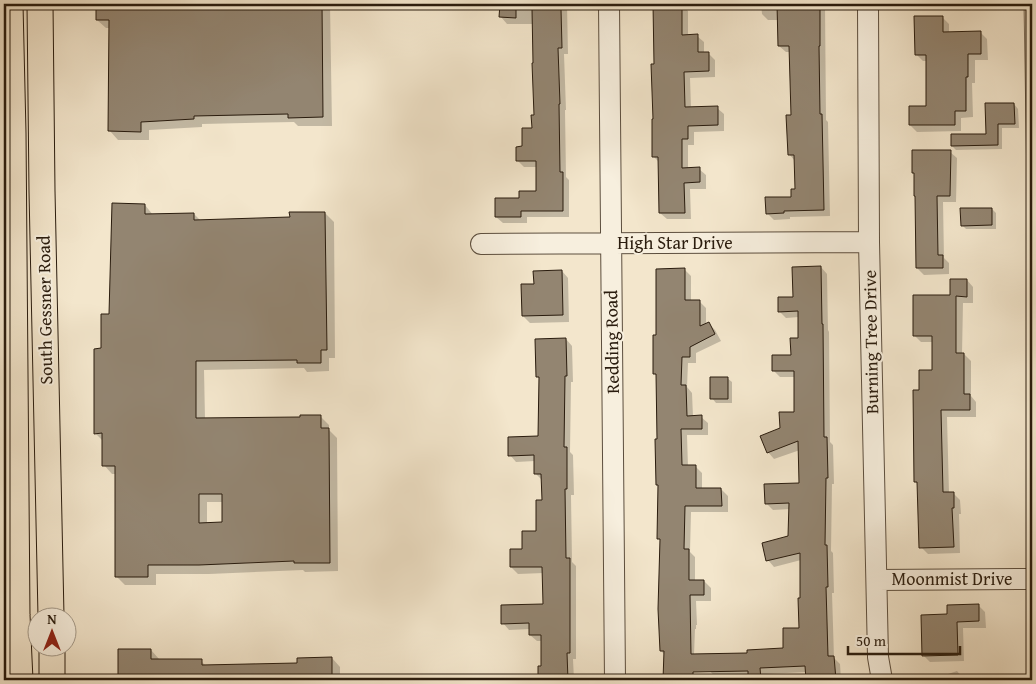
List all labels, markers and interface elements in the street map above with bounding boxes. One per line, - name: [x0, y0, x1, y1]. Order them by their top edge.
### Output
- street label: High Star Drive: [617, 229, 733, 256]
- street label: South Gessner Road: [30, 235, 59, 385]
- street label: Burning Tree Drive: [856, 270, 885, 414]
- street label: Redding Road: [597, 290, 626, 394]
- street label: Moonmist Drive: [892, 565, 1012, 592]
- north arrow: [28, 606, 78, 656]
- text: N: [47, 609, 57, 629]
- scale bar: [848, 624, 961, 656]
- text: 50 m: [856, 630, 887, 651]

